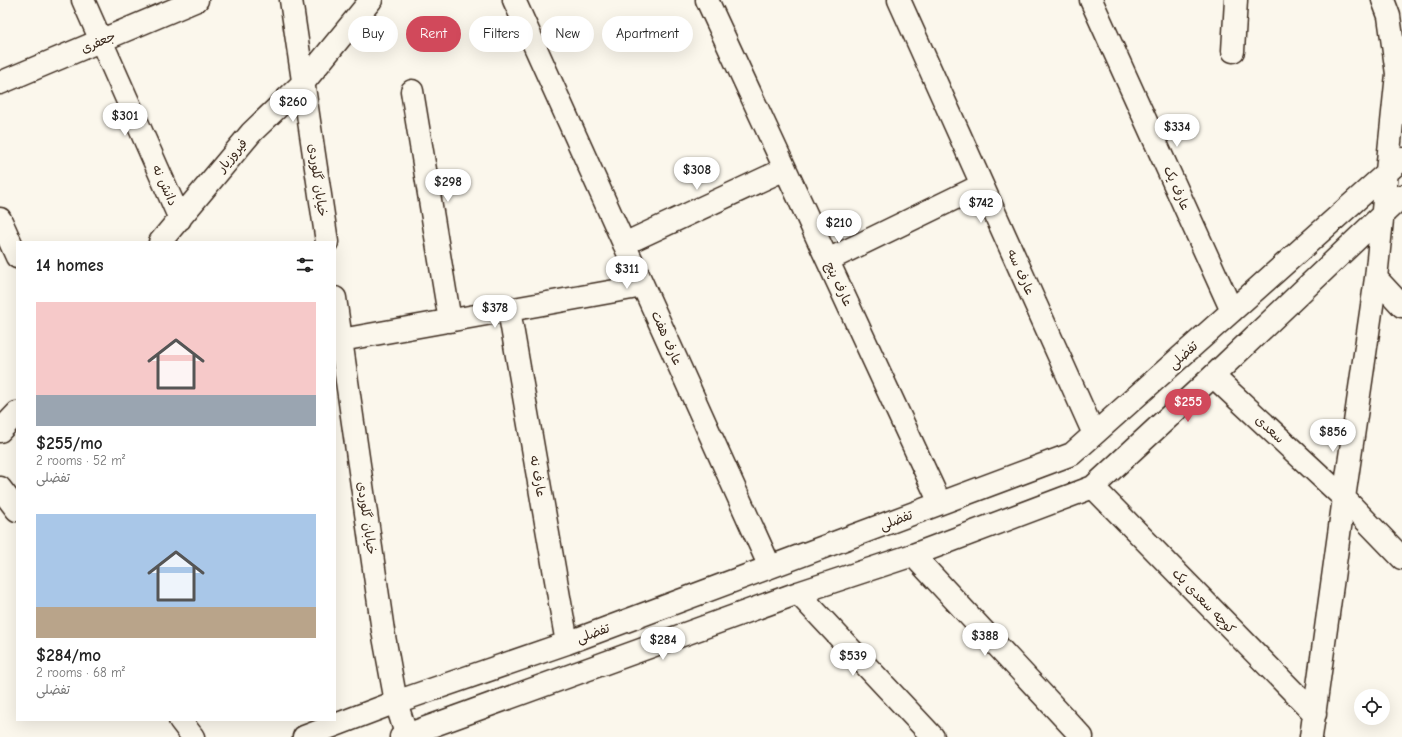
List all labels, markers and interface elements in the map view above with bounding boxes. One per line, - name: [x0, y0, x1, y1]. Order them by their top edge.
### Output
- chip: Buy: [348, 16, 398, 52]
- chip: Rent: [406, 16, 461, 52]
- chip: Filters: [469, 16, 533, 52]
- chip: New: [541, 16, 594, 52]
- chip: Apartment: [602, 16, 693, 52]
- street label: جعفری: [78, 28, 118, 57]
- pin: $260: [269, 89, 317, 123]
- text: $260: [279, 94, 307, 109]
- pin: $301: [101, 103, 149, 137]
- text: $301: [112, 108, 138, 123]
- pin: $334: [1153, 114, 1201, 148]
- text: $334: [1164, 119, 1190, 134]
- street label: فیروزیار: [213, 135, 251, 176]
- street label: خیابان گلوردی: [304, 143, 331, 218]
- pin: $308: [673, 157, 721, 191]
- street label: دانش نه: [149, 162, 181, 208]
- text: $308: [683, 162, 711, 177]
- street label: عارف یک: [1160, 164, 1193, 213]
- pin: $298: [424, 169, 472, 203]
- text: $298: [434, 174, 462, 189]
- pin: $742: [957, 190, 1005, 224]
- text: $742: [968, 195, 994, 210]
- pin: $210: [815, 210, 863, 244]
- text: $210: [826, 215, 852, 230]
- street label: عارف سه: [1003, 247, 1038, 298]
- icon: filters: [294, 254, 316, 276]
- text: 14 homes: [36, 256, 103, 275]
- pin: $311: [603, 256, 651, 290]
- street label: عارف پنج: [820, 259, 856, 309]
- text: $311: [615, 261, 639, 276]
- pin: $378: [471, 295, 519, 329]
- text: $378: [482, 300, 508, 315]
- street label: عارف هفت: [647, 309, 686, 368]
- icon: home: [140, 328, 212, 400]
- street label: تفضلی: [1165, 338, 1202, 373]
- pin: $255: [1164, 389, 1212, 423]
- text: $255: [1174, 394, 1202, 409]
- street label: سعدی: [1252, 412, 1288, 446]
- pin: $856: [1309, 419, 1357, 453]
- text: $856: [1319, 424, 1347, 439]
- text: $255/mo: [36, 434, 103, 453]
- text: 2 rooms · 52 m²: [36, 453, 125, 468]
- street label: عارف نه: [526, 454, 549, 498]
- text: تفضلی: [36, 470, 70, 485]
- street label: خیابان گلوردی: [353, 481, 380, 556]
- street label: تفضلی: [877, 507, 916, 535]
- icon: home: [140, 540, 212, 612]
- street label: کوچه سعدی یک: [1169, 565, 1239, 638]
- street label: تفضلی: [574, 620, 612, 648]
- pin: $388: [961, 623, 1009, 657]
- pin: $284: [639, 627, 687, 661]
- text: $388: [971, 628, 999, 643]
- text: $284: [649, 632, 677, 647]
- pin: $539: [829, 643, 877, 677]
- text: $284/mo: [36, 646, 101, 665]
- text: $539: [839, 648, 867, 663]
- text: 2 rooms · 68 m²: [36, 665, 125, 680]
- text: تفضلی: [36, 682, 70, 697]
- map controls: [1354, 689, 1390, 725]
- button: locate: [1354, 689, 1390, 725]

